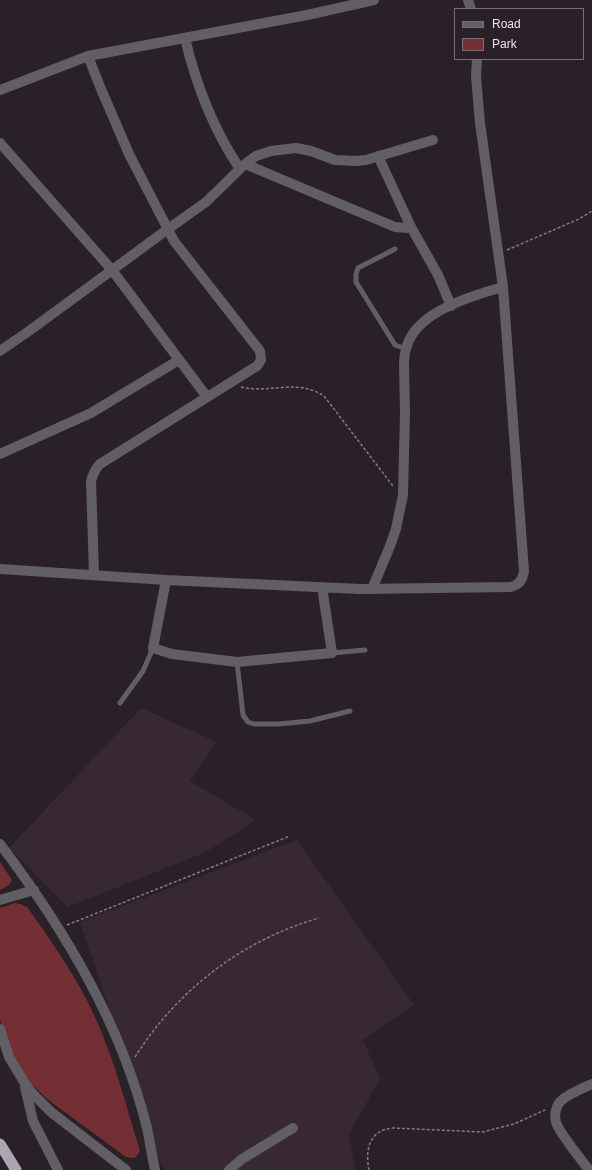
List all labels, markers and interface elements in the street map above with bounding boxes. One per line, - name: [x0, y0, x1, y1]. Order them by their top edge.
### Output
- legend: [454, 8, 584, 60]
- text: Road: [492, 17, 521, 31]
- text: Park: [492, 37, 517, 51]

